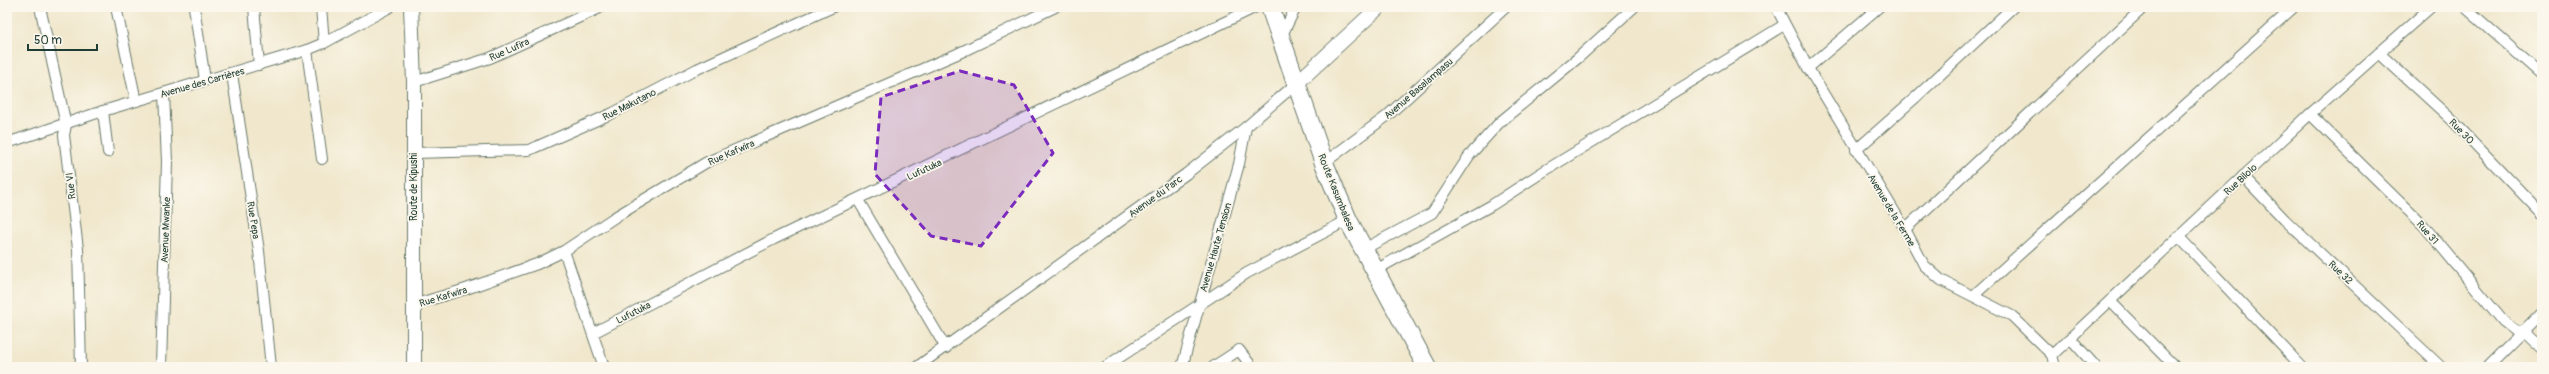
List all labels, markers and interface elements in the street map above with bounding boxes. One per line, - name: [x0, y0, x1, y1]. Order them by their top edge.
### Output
- scale bar: [28, 26, 97, 52]
- text: 50 m: [34, 33, 62, 48]
- street label: Rue Lufira: [487, 36, 532, 64]
- street label: Avenue Basalampasu: [1382, 56, 1455, 122]
- street label: Avenue des Carrières: [159, 65, 246, 101]
- street label: Rue Makutano: [601, 86, 659, 124]
- street label: Rue 30: [2446, 117, 2476, 147]
- street label: Rue Kafwira: [706, 137, 757, 168]
- street label: Route Kasumbalesa: [1315, 152, 1357, 233]
- street label: Route de Kipushi: [408, 153, 420, 221]
- street label: Lufutuka: [905, 156, 944, 183]
- street label: Rue Bilolo: [2222, 161, 2260, 198]
- street label: Rue VI: [63, 172, 79, 200]
- street label: Avenue de la Ferme: [1865, 172, 1917, 249]
- street label: Avenue du Parc: [1126, 173, 1185, 220]
- street label: Avenue Mwanke: [159, 197, 173, 263]
- street label: Rue Pepa: [244, 201, 262, 240]
- street label: Avenue Haute Tension: [1197, 201, 1235, 293]
- street label: Rue 31: [2414, 218, 2441, 247]
- street label: Rue 32: [2326, 258, 2355, 287]
- street label: Rue Kafwira: [418, 284, 469, 310]
- street label: Lufutuka: [614, 299, 653, 327]

